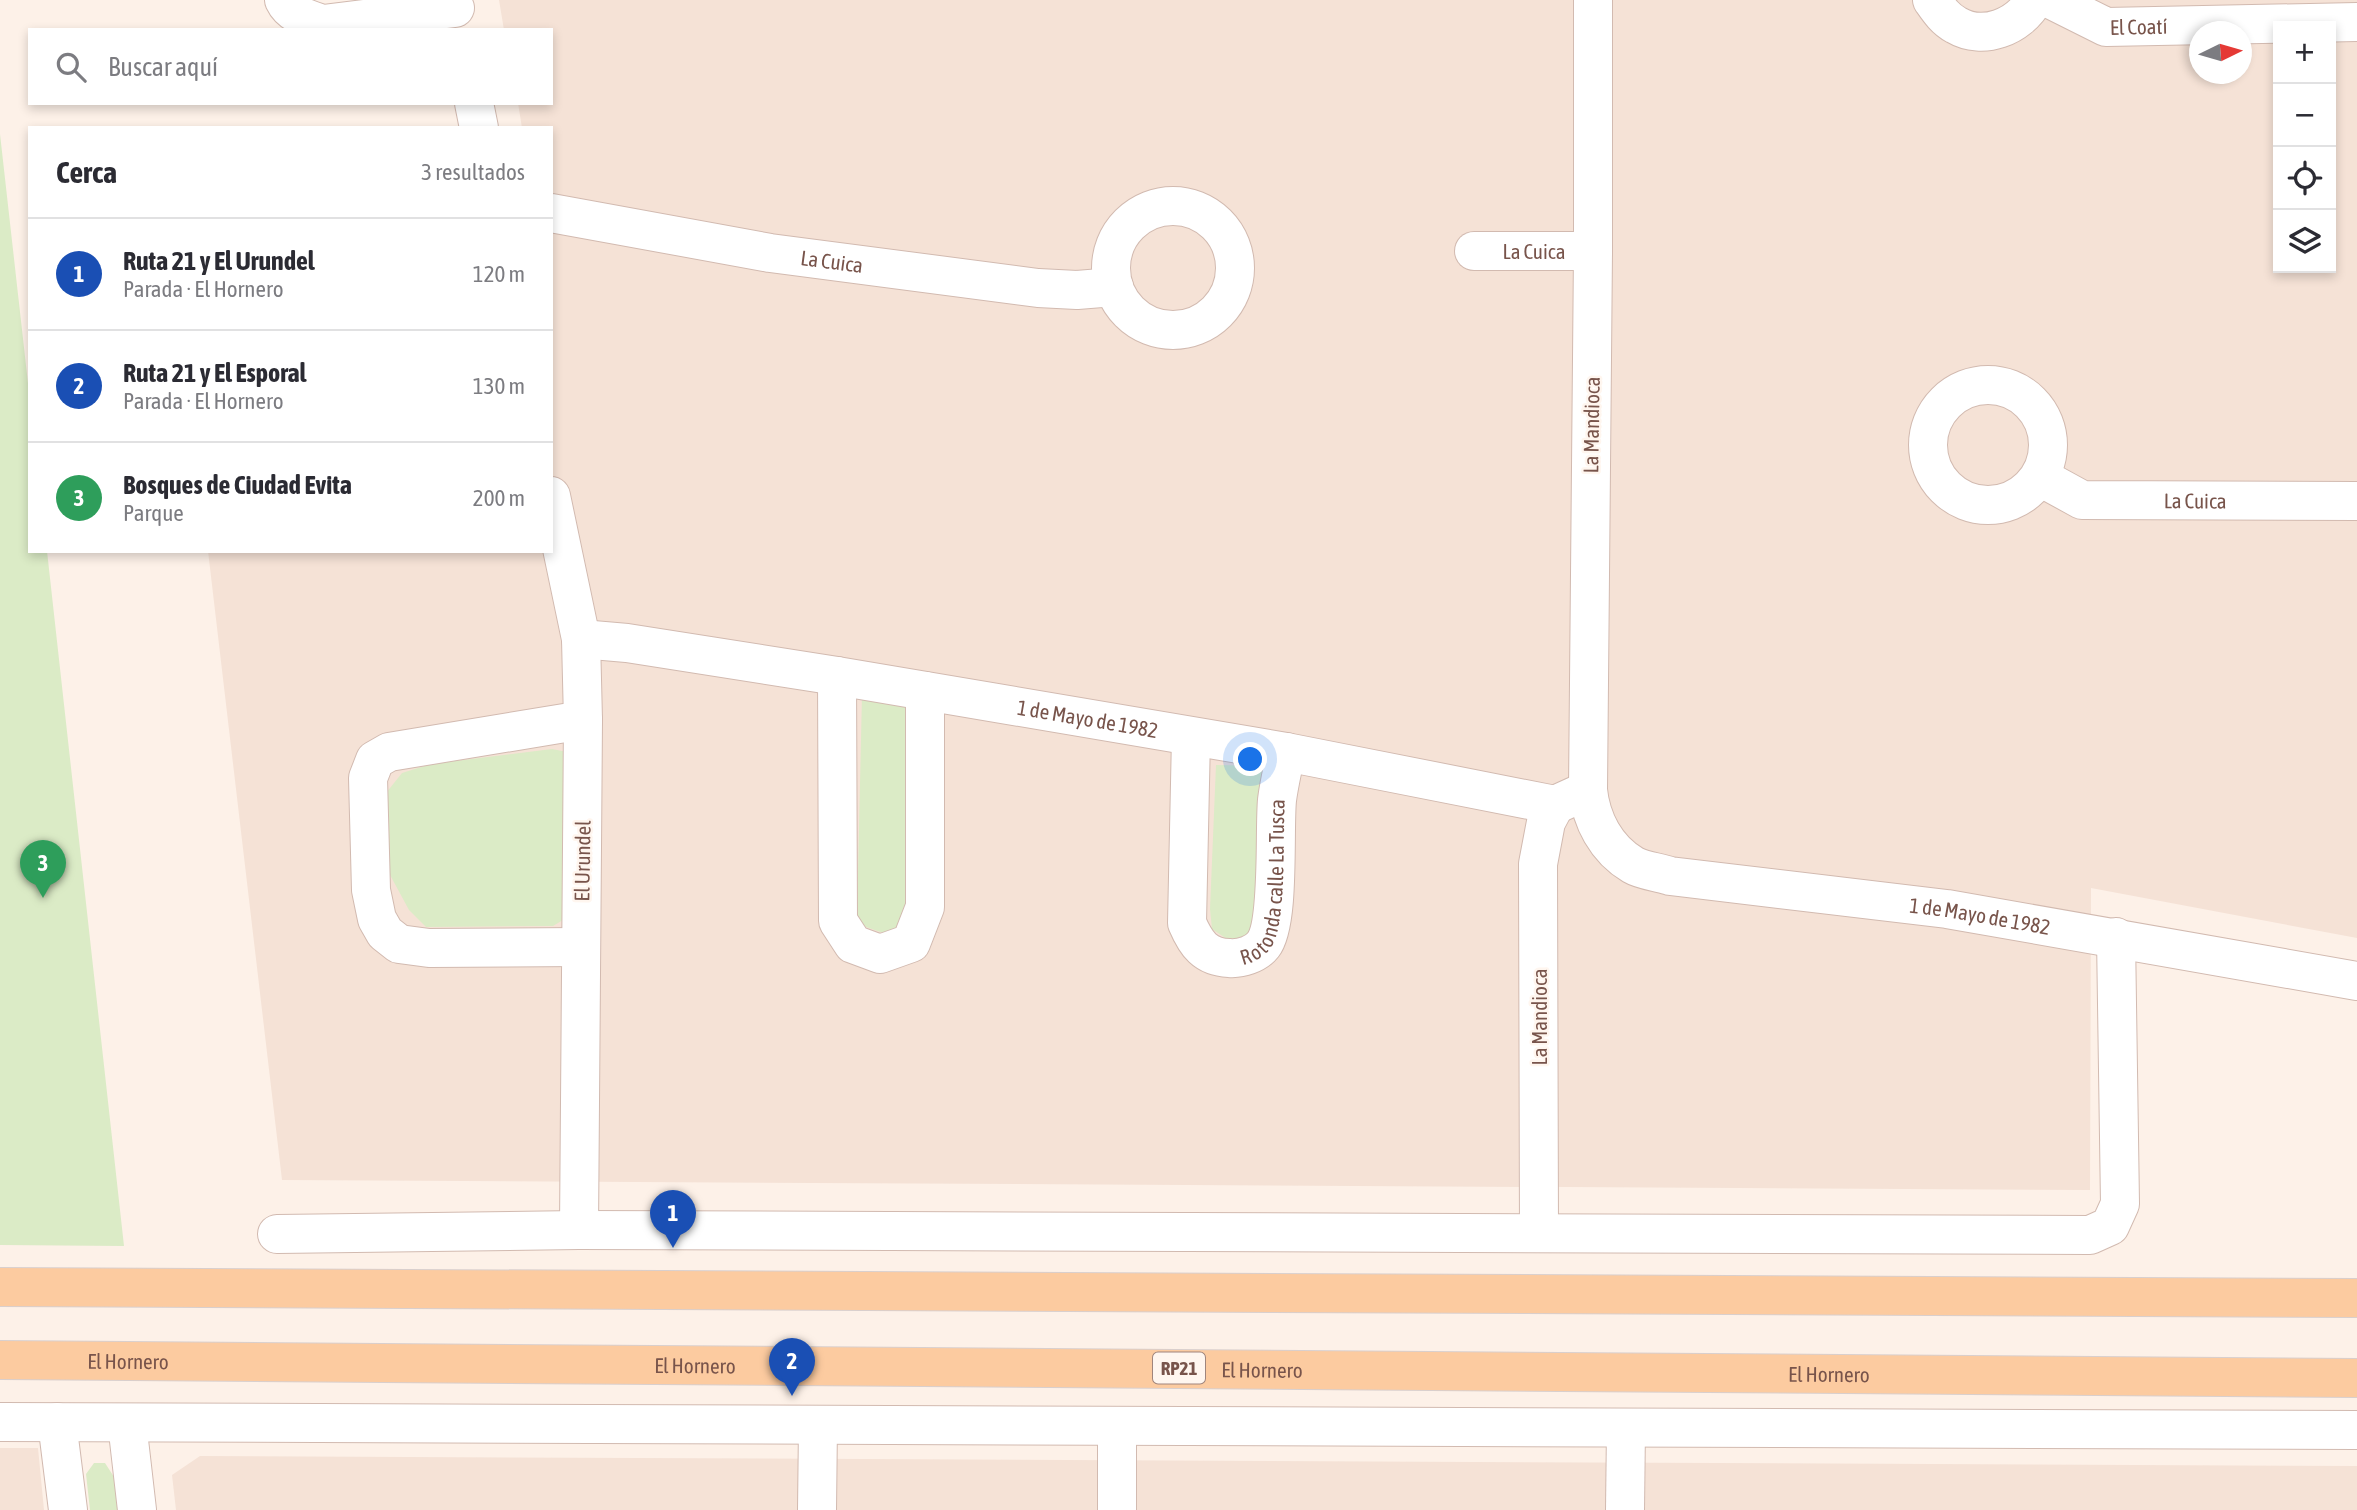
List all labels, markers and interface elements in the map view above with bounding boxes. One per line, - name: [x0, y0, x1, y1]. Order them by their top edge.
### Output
- street label: El Coatí: [2110, 14, 2168, 39]
- north arrow: [2189, 21, 2252, 84]
- map controls: [2273, 21, 2336, 273]
- button: +: [2273, 21, 2336, 84]
- search box: [28, 28, 553, 105]
- icon: search: [52, 48, 90, 86]
- text: Buscar aquí: [108, 52, 218, 82]
- button: −: [2273, 84, 2336, 147]
- button: locate: [2273, 147, 2336, 210]
- text: Cerca: [56, 155, 117, 189]
- text: 3 resultados: [421, 159, 525, 185]
- button: layers: [2273, 210, 2336, 273]
- street label: La Cuica: [1503, 239, 1565, 263]
- street label: La Cuica: [799, 245, 865, 277]
- text: Ruta 21 y El Urundel: [123, 246, 315, 276]
- text: 1: [74, 261, 84, 287]
- text: 120 m: [473, 261, 525, 287]
- text: Parada · El Hornero: [123, 276, 284, 302]
- text: Ruta 21 y El Esporal: [123, 358, 306, 388]
- text: 2: [74, 373, 84, 399]
- text: 130 m: [473, 373, 525, 399]
- street label: La Mandioca: [1578, 376, 1604, 474]
- text: Parada · El Hornero: [123, 388, 284, 414]
- text: Bosques de Ciudad Evita: [123, 470, 352, 500]
- text: 3: [74, 485, 84, 511]
- text: 200 m: [473, 485, 525, 511]
- street label: La Cuica: [2164, 488, 2227, 513]
- text: Parque: [123, 500, 184, 526]
- street label: 1 de Mayo de 1982: [1016, 695, 1160, 742]
- your location: [1233, 742, 1267, 776]
- street label: Rotonda calle La Tusca: [1237, 798, 1289, 969]
- street label: El Urundel: [569, 820, 595, 902]
- pin: 3: [20, 840, 66, 898]
- street label: 1 de Mayo de 1982: [1908, 893, 2052, 939]
- street label: La Mandioca: [1527, 969, 1551, 1065]
- pin: 1: [650, 1190, 696, 1248]
- pin: 2: [769, 1338, 815, 1396]
- street label: El Hornero: [87, 1349, 169, 1373]
- road number: RP21: [1153, 1352, 1205, 1384]
- street label: El Hornero: [654, 1353, 736, 1378]
- street label: El Hornero: [1221, 1357, 1303, 1382]
- street label: El Hornero: [1788, 1362, 1870, 1386]

